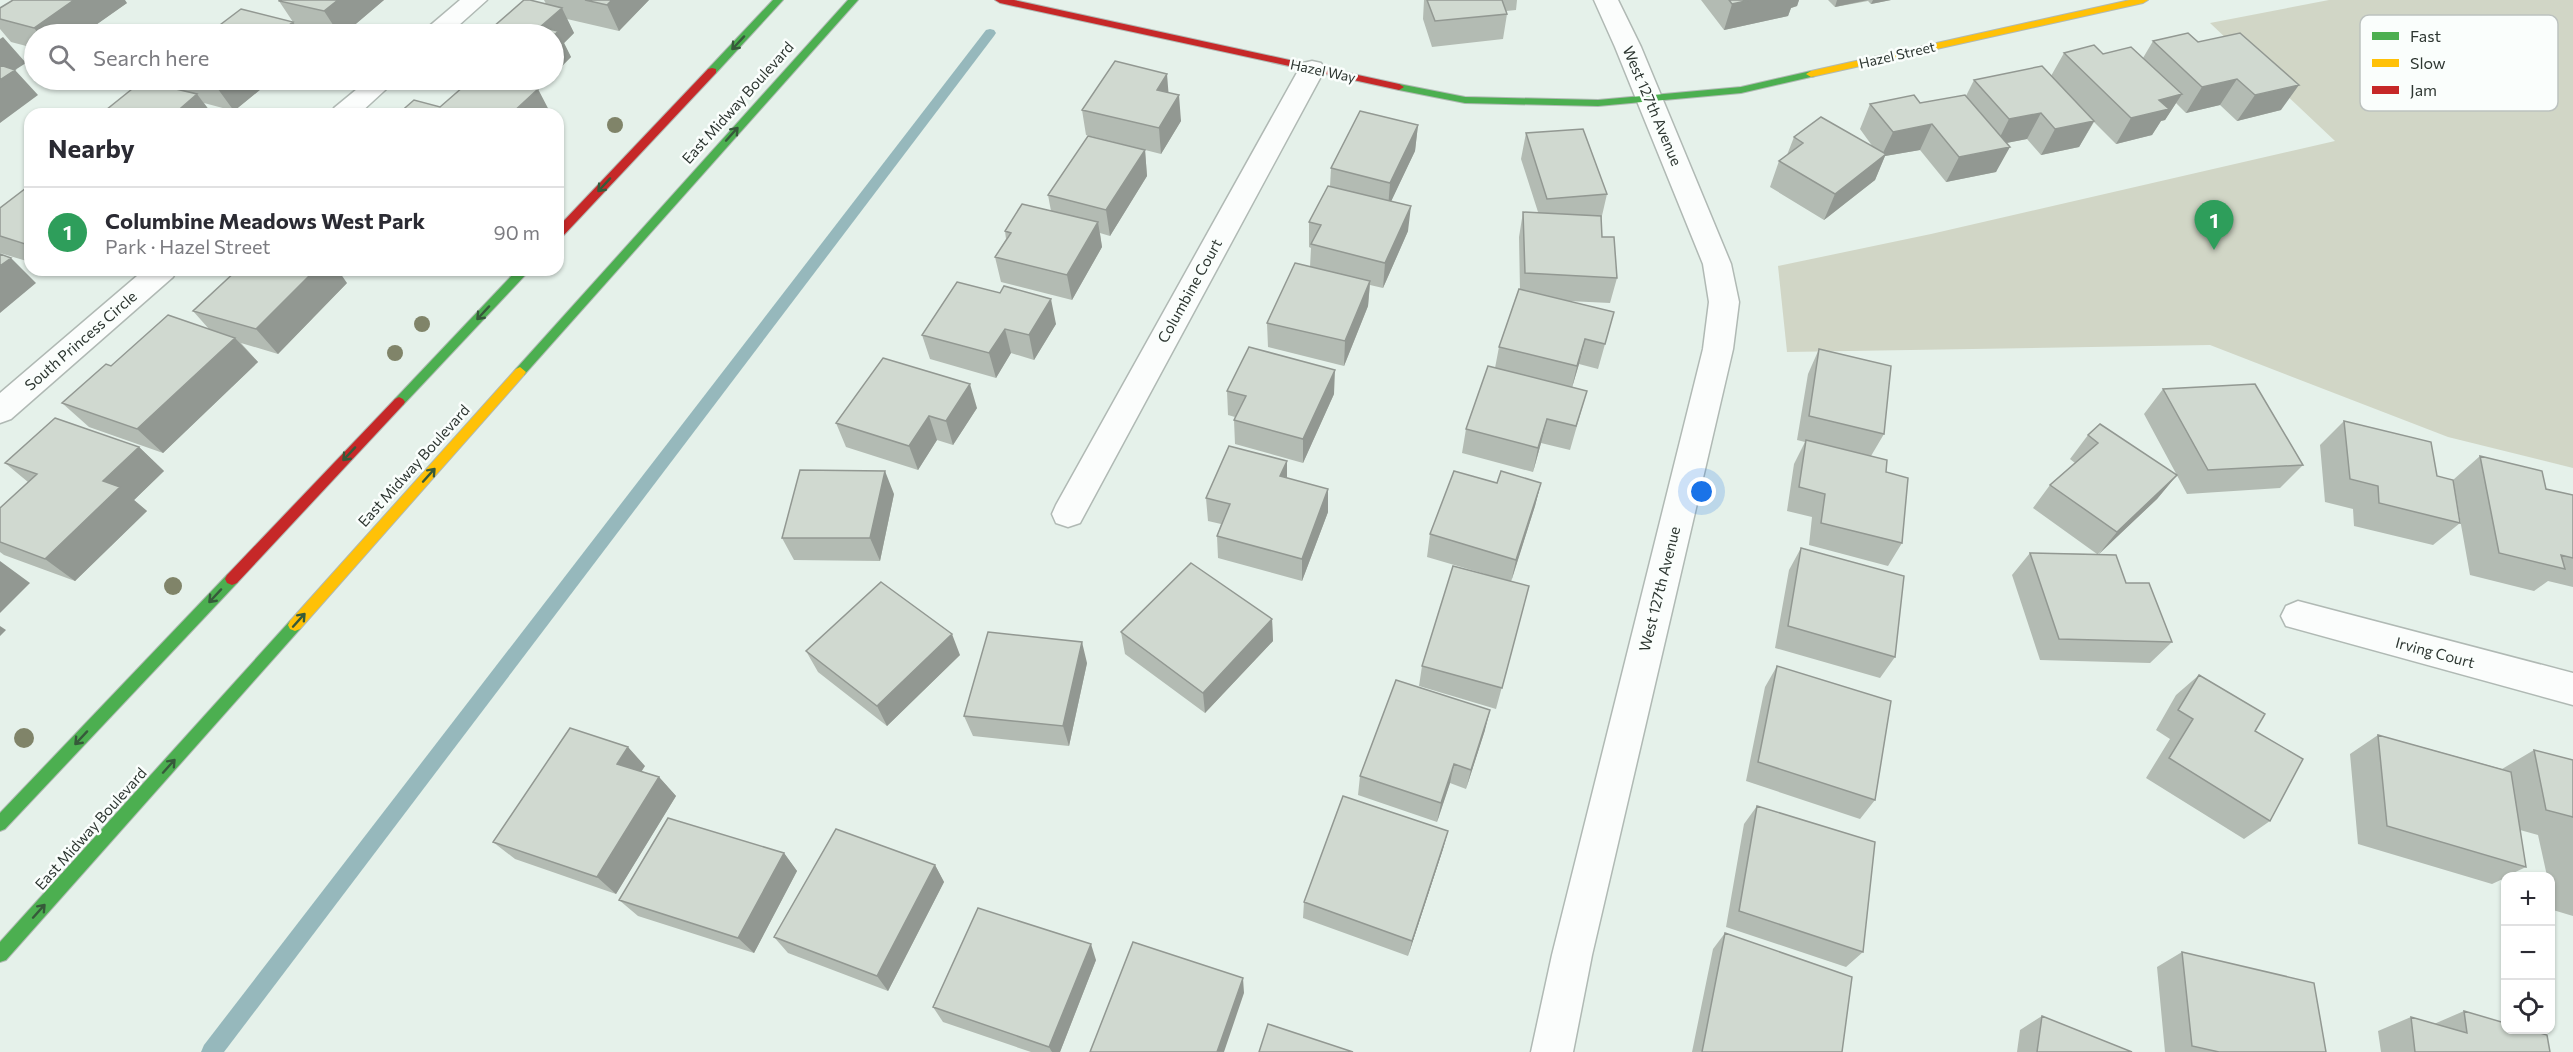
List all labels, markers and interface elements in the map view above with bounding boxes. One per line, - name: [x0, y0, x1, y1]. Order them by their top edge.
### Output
- legend: [2360, 15, 2558, 111]
- search box: [24, 24, 564, 90]
- text: Fast: [2410, 26, 2441, 45]
- one-way arrow: [731, 35, 746, 50]
- street label: Hazel Street: [1857, 37, 1937, 72]
- street label: East Midway Boulevard: [678, 38, 797, 167]
- icon: search: [45, 41, 78, 74]
- street label: West 127th Avenue: [1620, 43, 1686, 168]
- text: Search here: [93, 44, 209, 71]
- text: Slow: [2410, 53, 2446, 72]
- street label: Hazel Way: [1289, 55, 1357, 86]
- text: Jam: [2410, 80, 2437, 99]
- one-way arrow: [725, 127, 739, 142]
- text: Nearby: [48, 132, 135, 163]
- one-way arrow: [597, 177, 612, 192]
- pin: 1: [2194, 200, 2234, 250]
- text: Columbine Meadows West Park: [105, 207, 425, 234]
- text: 1: [63, 220, 72, 244]
- text: 90 m: [494, 220, 540, 244]
- text: Park · Hazel Street: [105, 234, 271, 258]
- street label: Columbine Court: [1153, 235, 1225, 346]
- street label: South Princess Circle: [21, 287, 140, 394]
- one-way arrow: [476, 305, 491, 320]
- street label: East Midway Boulevard: [354, 401, 473, 530]
- one-way arrow: [342, 447, 357, 462]
- one-way arrow: [422, 468, 436, 483]
- your location: [1687, 477, 1716, 506]
- street label: West 127th Avenue: [1635, 524, 1683, 653]
- one-way arrow: [209, 588, 223, 603]
- one-way arrow: [292, 613, 306, 628]
- street label: Irving Court: [2394, 633, 2477, 671]
- one-way arrow: [74, 730, 89, 745]
- one-way arrow: [162, 759, 176, 774]
- street label: East Midway Boulevard: [31, 764, 150, 893]
- map controls: [2501, 872, 2555, 1034]
- button: +: [2501, 872, 2555, 926]
- one-way arrow: [32, 904, 46, 919]
- button: −: [2501, 926, 2555, 980]
- button: locate: [2501, 980, 2555, 1034]

